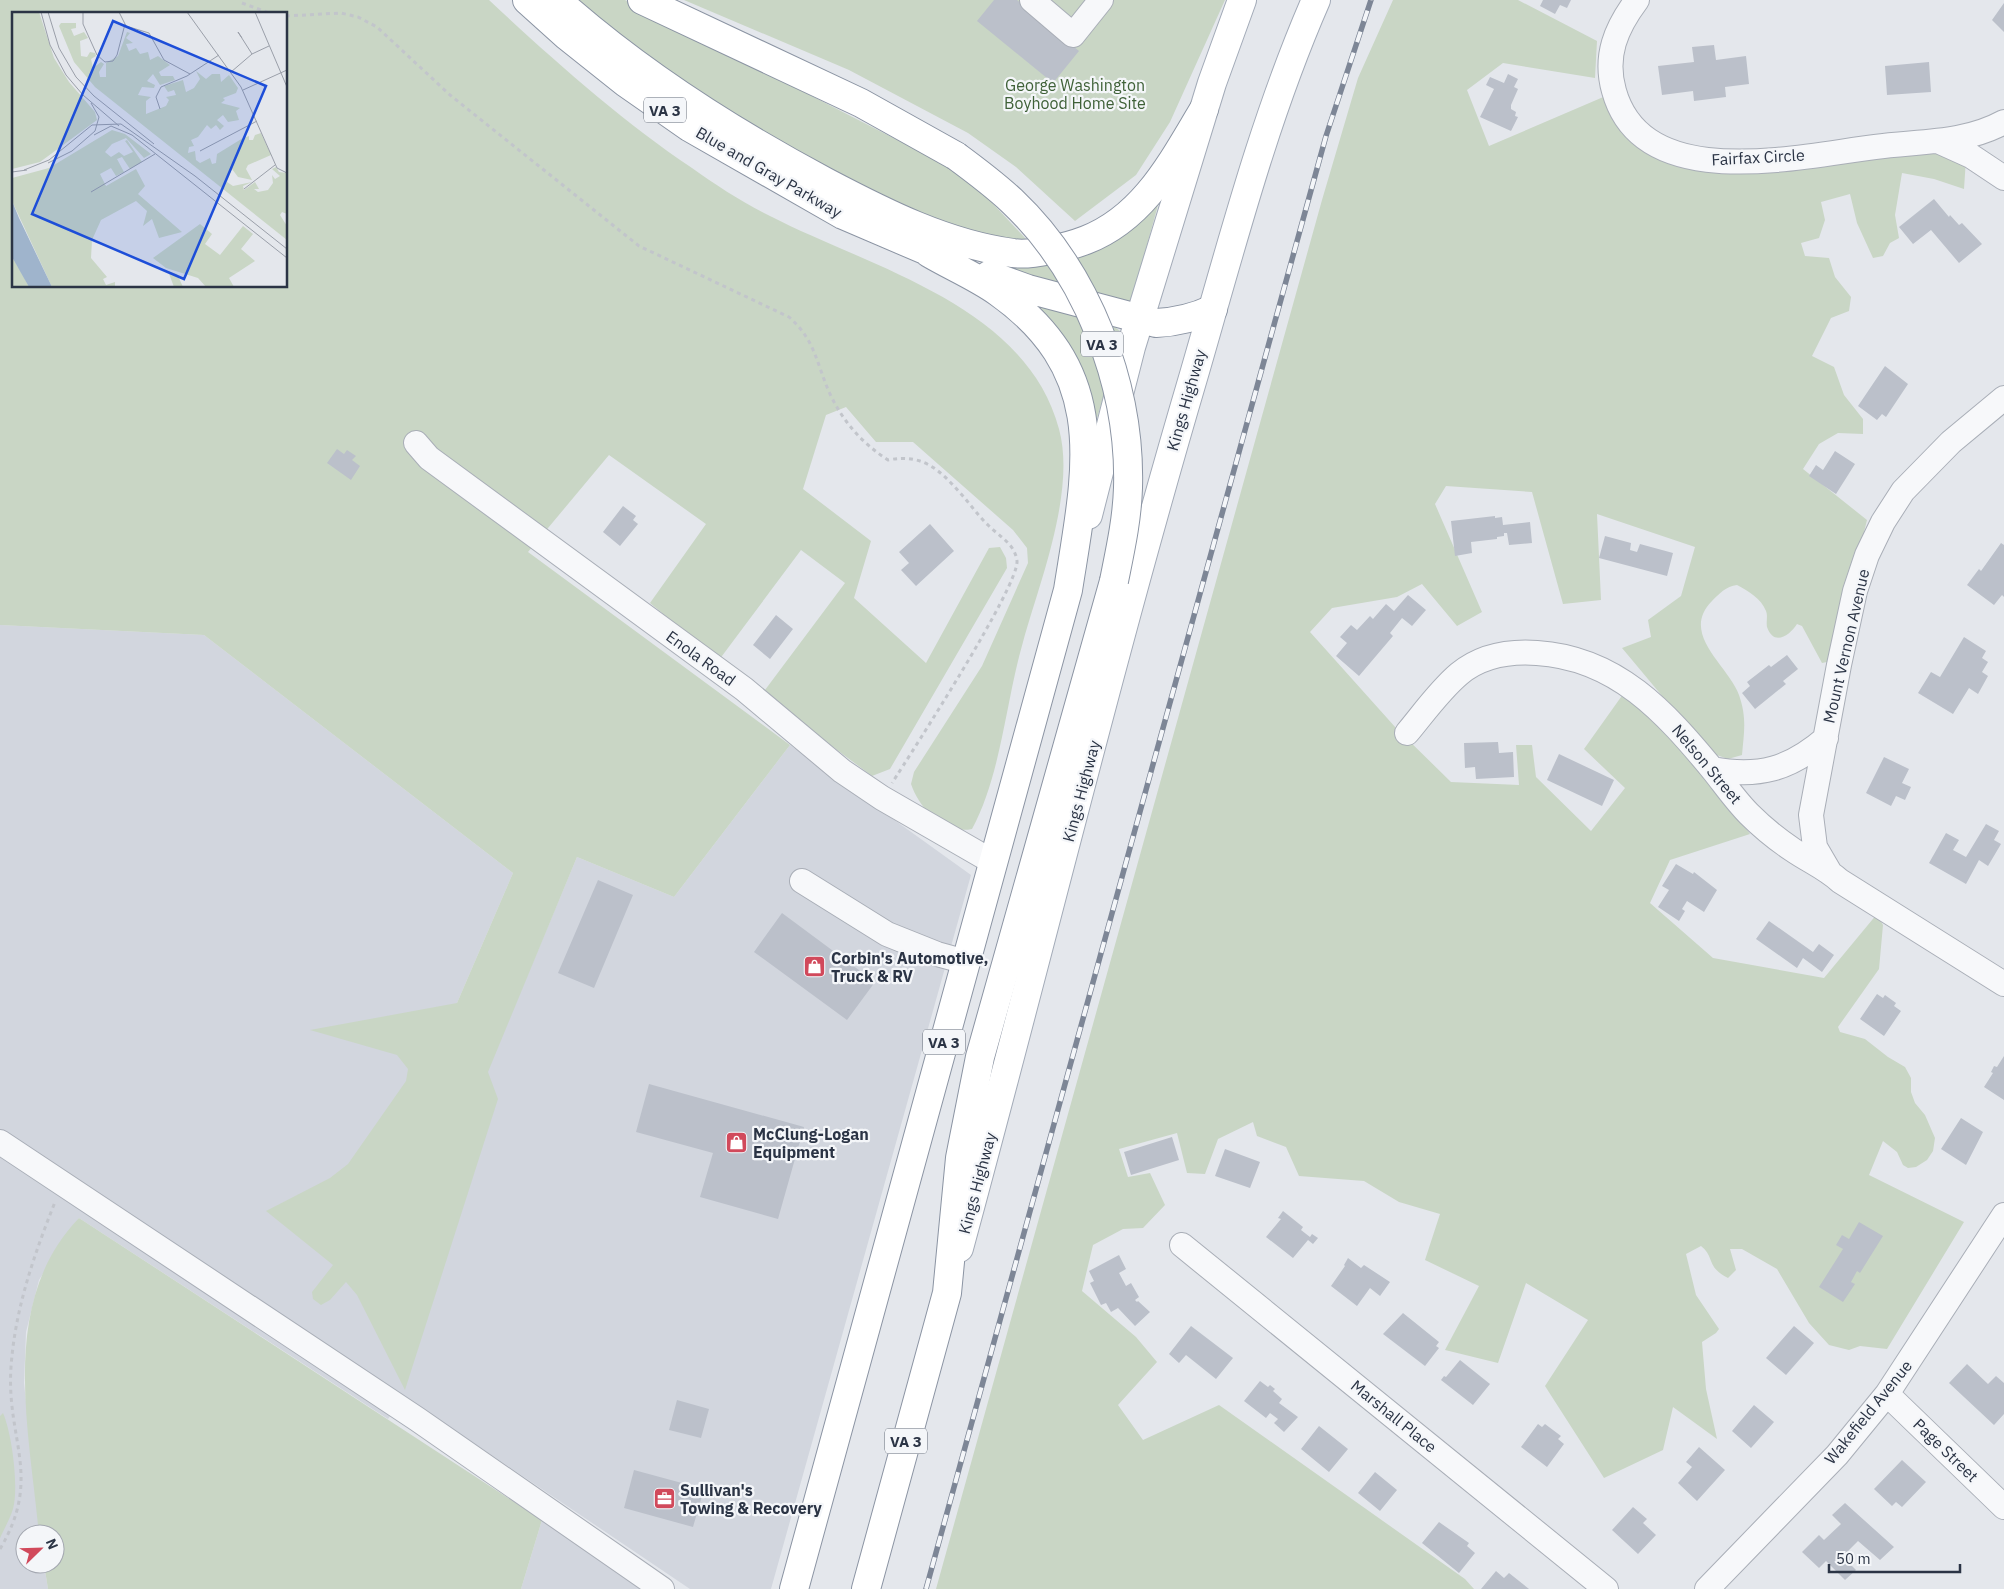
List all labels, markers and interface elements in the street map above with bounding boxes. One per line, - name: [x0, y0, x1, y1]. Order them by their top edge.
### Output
- inset map: [12, 12, 288, 288]
- park label: George Washington Boyhood Home Site: [1004, 75, 1146, 113]
- road number: VA 3: [644, 98, 686, 122]
- street label: Blue and Gray Parkway: [692, 122, 846, 222]
- street label: Fairfax Circle: [1711, 145, 1805, 169]
- road number: VA 3: [1081, 332, 1123, 356]
- street label: Kings Highway: [1162, 347, 1210, 453]
- street label: Mount Vernon Avenue: [1819, 567, 1874, 725]
- street label: Enola Road: [662, 626, 740, 690]
- street label: Nelson Street: [1668, 720, 1746, 808]
- street label: Kings Highway: [1058, 738, 1104, 844]
- place label: Corbin's Automotive, Truck & RV: [831, 948, 988, 986]
- shop icon: Corbin's Automotive, Truck & RV: [803, 955, 827, 979]
- road number: VA 3: [923, 1030, 965, 1054]
- place label: McClung-Logan Equipment: [753, 1124, 869, 1162]
- street label: Kings Highway: [954, 1130, 1000, 1236]
- shop icon: McClung-Logan Equipment: [725, 1131, 749, 1155]
- street label: Wakefield Avenue: [1820, 1356, 1916, 1468]
- street label: Marshall Place: [1347, 1375, 1441, 1457]
- street label: Page Street: [1909, 1414, 1983, 1486]
- road number: VA 3: [885, 1428, 927, 1454]
- place label: Sullivan's Towing & Recovery: [680, 1480, 822, 1518]
- office icon: Sullivan's Towing & Recovery: [652, 1487, 676, 1511]
- north arrow: [15, 1524, 65, 1574]
- text: N: [42, 1536, 62, 1552]
- scale bar: [1829, 1542, 1960, 1574]
- text: 50 m: [1836, 1549, 1871, 1568]

